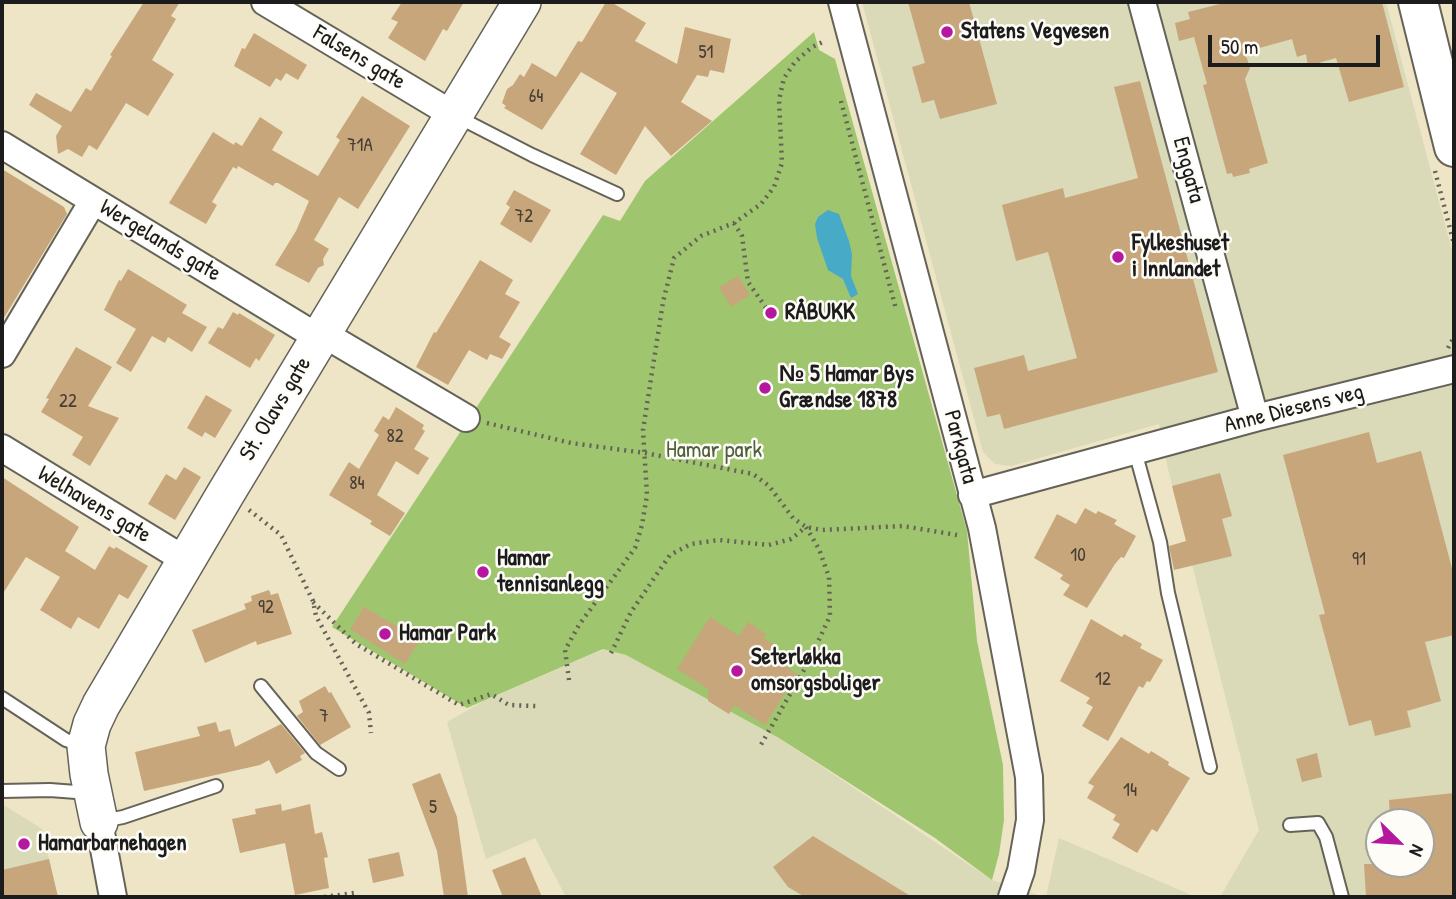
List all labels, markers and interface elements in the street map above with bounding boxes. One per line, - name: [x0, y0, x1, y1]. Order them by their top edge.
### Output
- place label: Statens Vegvesen: [961, 18, 1109, 46]
- street label: Falsens gate: [308, 20, 410, 96]
- scale bar: [1211, 21, 1382, 65]
- marker: Statens Vegvesen: [939, 24, 955, 40]
- text: 50 m: [1221, 32, 1258, 61]
- house number: 51: [699, 42, 713, 64]
- house number: 64: [529, 86, 543, 108]
- street label: Enggata: [1166, 134, 1210, 206]
- house number: 71A: [347, 135, 373, 157]
- street label: Wergelands gate: [94, 194, 226, 288]
- house number: 72: [515, 206, 533, 228]
- place label: Fylkeshuset i Innlandet: [1132, 230, 1229, 284]
- marker: Fylkeshuset i Innlandet: [1110, 249, 1126, 265]
- place label: RÅBUKK: [785, 299, 855, 327]
- marker: RÅBUKK: [763, 305, 779, 321]
- street label: St. Olavs gate: [234, 352, 318, 466]
- place label: № 5 Hamar Bys Grændse 1878: [779, 361, 914, 415]
- street label: Anne Diesens veg: [1221, 378, 1367, 440]
- marker: № 5 Hamar Bys Grændse 1878: [757, 380, 773, 396]
- house number: 22: [59, 391, 77, 413]
- street label: Parkgata: [937, 407, 983, 487]
- house number: 82: [386, 426, 404, 448]
- park label: Hamar park: [666, 437, 762, 465]
- street label: Welhavens gate: [32, 460, 156, 550]
- house number: 84: [349, 473, 365, 495]
- place label: Hamar tennisanlegg: [497, 545, 604, 599]
- house number: 10: [1070, 545, 1086, 567]
- house number: 91: [1352, 549, 1366, 571]
- marker: Hamar tennisanlegg: [475, 564, 491, 580]
- house number: 92: [258, 597, 274, 619]
- place label: Hamar Park: [399, 620, 496, 648]
- marker: Hamar Park: [377, 626, 393, 642]
- place label: Seterløkka omsorgsboliger: [751, 644, 880, 698]
- marker: Seterløkka omsorgsboliger: [729, 663, 745, 679]
- house number: 12: [1095, 669, 1111, 691]
- house number: 7: [319, 706, 329, 728]
- house number: 14: [1123, 780, 1137, 802]
- house number: 5: [429, 797, 437, 819]
- north arrow: [1365, 808, 1435, 878]
- place label: Hamarbarnehagen: [38, 830, 187, 858]
- marker: Hamarbarnehagen: [16, 836, 32, 852]
- text: N: [1403, 841, 1431, 861]

